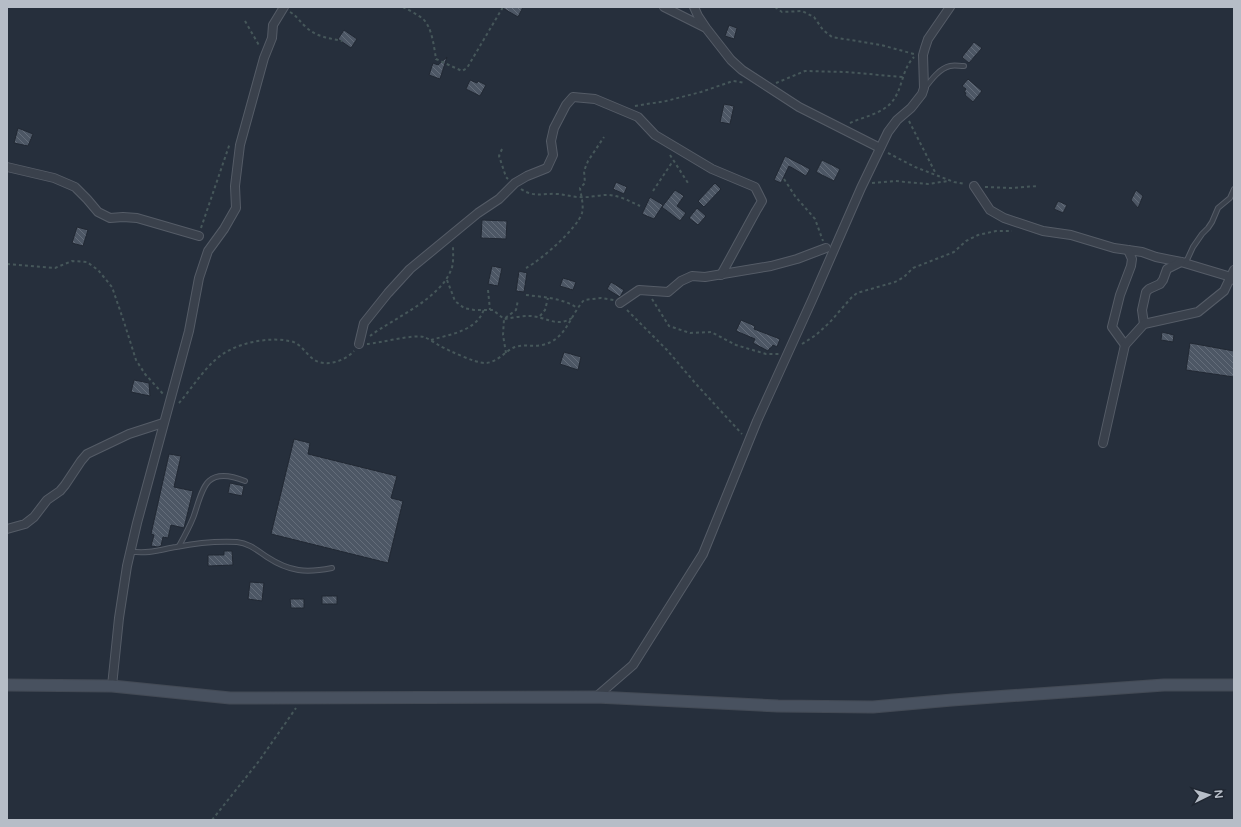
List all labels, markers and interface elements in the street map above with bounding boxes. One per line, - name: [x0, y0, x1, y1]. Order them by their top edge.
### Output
- north arrow: [1189, 775, 1229, 815]
- text: N: [1212, 789, 1225, 799]

